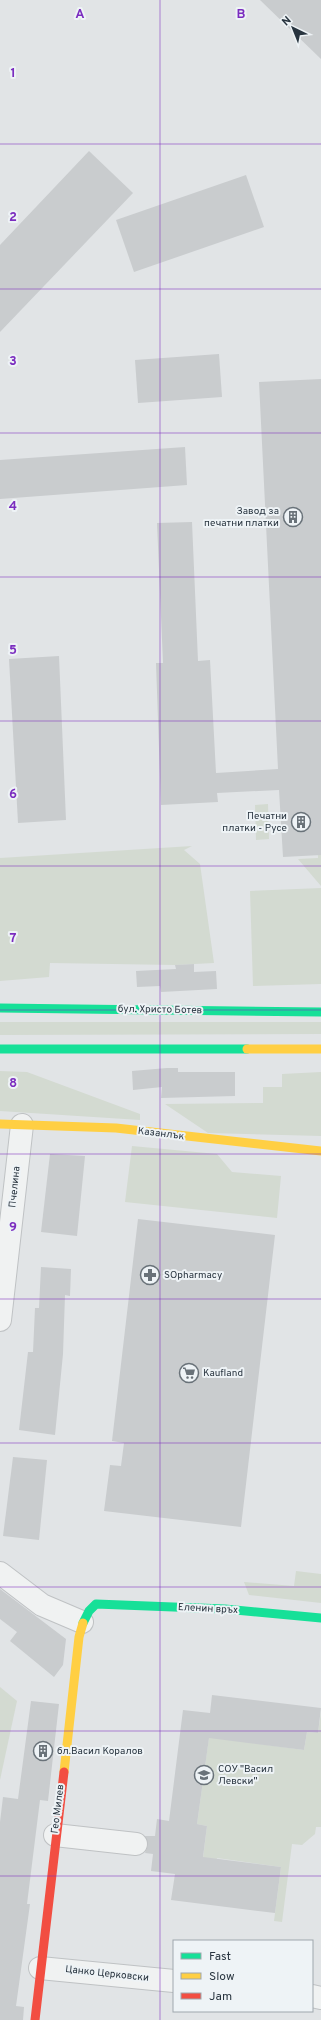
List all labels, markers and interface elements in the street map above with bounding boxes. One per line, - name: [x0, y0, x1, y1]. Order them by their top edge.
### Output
- text: A: [75, 7, 85, 23]
- text: B: [237, 7, 246, 23]
- north arrow: [273, 8, 313, 48]
- text: N: [279, 14, 295, 29]
- text: 1: [10, 66, 16, 82]
- text: 2: [9, 210, 17, 226]
- text: 3: [9, 354, 17, 370]
- text: 4: [9, 499, 17, 515]
- place label: Завод за печатни платки: [204, 505, 279, 530]
- building icon: Завод за печатни платки: [282, 506, 304, 528]
- text: 5: [9, 643, 17, 659]
- text: 6: [9, 787, 17, 803]
- place label: Печатни платки - Русе: [222, 810, 287, 835]
- building icon: Печатни платки - Русе: [290, 811, 312, 833]
- text: 7: [10, 931, 17, 947]
- street label: бул. Христо Ботев: [118, 1003, 202, 1017]
- text: 8: [9, 1076, 17, 1092]
- street label: Казанлък: [137, 1125, 185, 1143]
- street label: Пчелина: [6, 1166, 24, 1208]
- text: 9: [9, 1220, 17, 1236]
- pharmacy icon: SOpharmacy: [139, 1264, 161, 1286]
- place label: SOpharmacy: [164, 1269, 222, 1282]
- supermarket icon: Kaufland: [178, 1362, 200, 1384]
- place label: Kaufland: [203, 1367, 243, 1380]
- street label: Еленин връх: [177, 1601, 239, 1617]
- building icon: бл.Васил Коралов: [32, 1740, 54, 1762]
- place label: бл.Васил Коралов: [57, 1745, 143, 1758]
- place label: СОУ "Васил Левски": [218, 1763, 273, 1788]
- school or university icon: СОУ "Васил Левски": [193, 1764, 215, 1786]
- street label: Гео Милев: [49, 1784, 67, 1834]
- legend: [173, 1940, 313, 2012]
- text: Fast: [209, 1949, 231, 1965]
- street label: Цанко Церковски: [64, 1963, 150, 1985]
- text: Slow: [209, 1969, 235, 1985]
- text: Jam: [209, 1989, 232, 2005]

